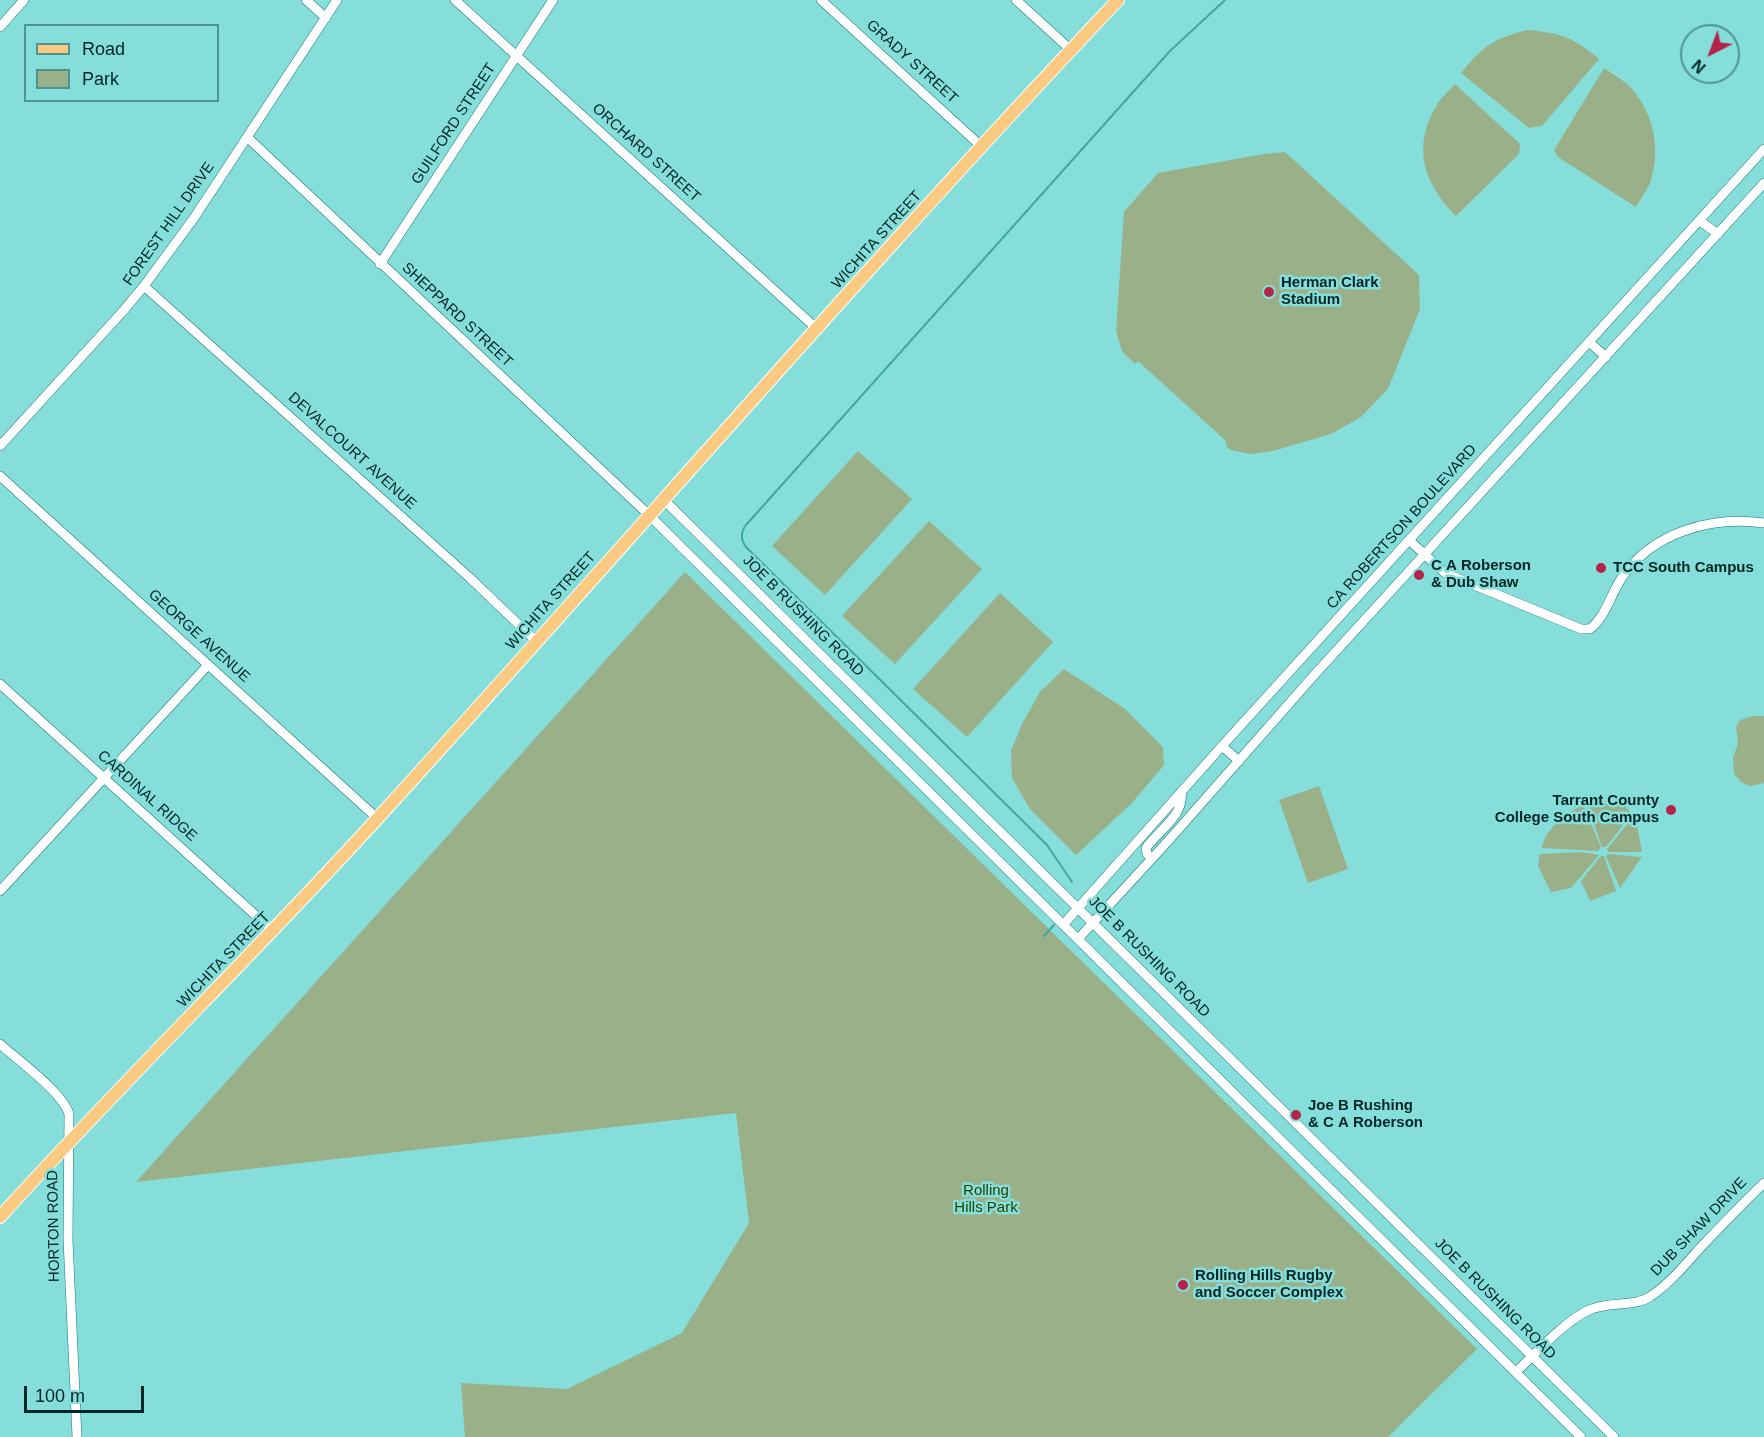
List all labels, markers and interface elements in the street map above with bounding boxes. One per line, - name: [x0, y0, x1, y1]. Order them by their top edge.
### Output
- street label: GRADY STREET: [863, 16, 961, 108]
- legend: [24, 24, 219, 102]
- north arrow: [1680, 24, 1740, 84]
- text: Road: [82, 39, 125, 59]
- text: N: [1689, 56, 1709, 76]
- street label: GUILFORD STREET: [408, 60, 500, 188]
- text: Park: [82, 69, 119, 89]
- street label: ORCHARD STREET: [588, 100, 704, 206]
- street label: FOREST HILL DRIVE: [120, 159, 218, 289]
- street label: WICHITA STREET: [828, 187, 926, 293]
- street label: SHEPPARD STREET: [398, 259, 516, 371]
- place label: Herman Clark Stadium: [1281, 274, 1379, 309]
- marker: Herman Clark Stadium: [1262, 285, 1276, 299]
- street label: DEVALCOURT AVENUE: [284, 389, 420, 513]
- street label: CA ROBERTSON BOULEVARD: [1323, 441, 1481, 613]
- street label: WICHITA STREET: [502, 548, 600, 654]
- street label: JOE B RUSHING ROAD: [739, 552, 867, 680]
- place label: C A Roberson & Dub Shaw: [1431, 557, 1531, 592]
- place label: TCC South Campus: [1613, 559, 1754, 577]
- marker: TCC South Campus: [1594, 561, 1608, 575]
- marker: C A Roberson & Dub Shaw: [1412, 568, 1426, 582]
- street label: GEORGE AVENUE: [144, 586, 254, 686]
- street label: CARDINAL RIDGE: [94, 747, 200, 845]
- place label: Tarrant County College South Campus: [1495, 792, 1659, 827]
- marker: Tarrant County College South Campus: [1664, 803, 1678, 817]
- street label: JOE B RUSHING ROAD: [1085, 893, 1213, 1021]
- street label: WICHITA STREET: [174, 909, 274, 1011]
- place label: Joe B Rushing & C A Roberson: [1308, 1097, 1423, 1132]
- marker: Joe B Rushing & C A Roberson: [1289, 1108, 1303, 1122]
- street label: HORTON ROAD: [44, 1170, 64, 1282]
- street label: DUB SHAW DRIVE: [1647, 1174, 1751, 1280]
- park label: Rolling Hills Park: [954, 1182, 1018, 1217]
- street label: JOE B RUSHING ROAD: [1431, 1235, 1559, 1363]
- place label: Rolling Hills Rugby and Soccer Complex: [1195, 1267, 1343, 1302]
- marker: Rolling Hills Rugby and Soccer Complex: [1176, 1278, 1190, 1292]
- scale bar: [27, 1374, 147, 1412]
- text: 100 m: [35, 1386, 85, 1406]

